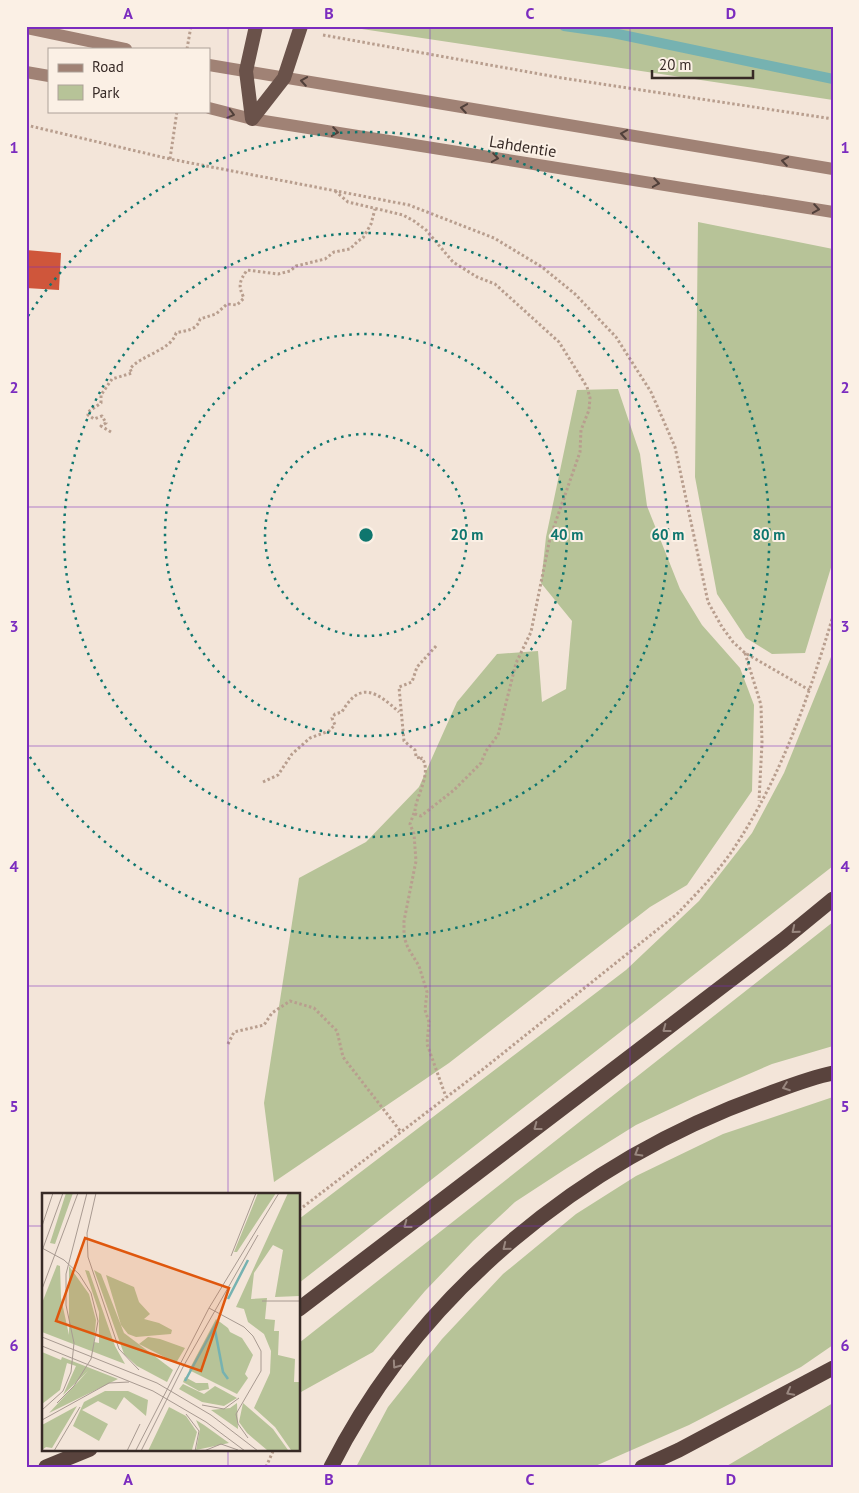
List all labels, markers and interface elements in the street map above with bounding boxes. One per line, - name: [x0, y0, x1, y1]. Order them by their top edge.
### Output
- text: A: [123, 3, 133, 23]
- text: B: [324, 3, 334, 23]
- text: C: [526, 3, 535, 23]
- text: D: [726, 3, 736, 23]
- legend: [48, 48, 210, 112]
- scale bar: [652, 48, 753, 80]
- text: 20 m: [659, 55, 692, 74]
- text: Road: [92, 57, 124, 76]
- one-way arrow: [299, 76, 308, 86]
- text: Park: [92, 83, 120, 102]
- one-way arrow: [460, 103, 468, 113]
- one-way arrow: [226, 108, 234, 118]
- one-way arrow: [331, 127, 339, 137]
- one-way arrow: [620, 130, 629, 140]
- street label: Lahdentie: [488, 131, 558, 161]
- text: 1: [9, 137, 19, 157]
- text: 1: [840, 137, 850, 157]
- one-way arrow: [492, 152, 500, 163]
- one-way arrow: [780, 156, 789, 166]
- one-way arrow: [652, 178, 660, 188]
- one-way arrow: [813, 203, 821, 214]
- text: 2: [9, 377, 19, 397]
- text: 2: [840, 377, 850, 397]
- text: 20 m: [451, 525, 483, 544]
- text: 40 m: [551, 525, 583, 544]
- text: 60 m: [652, 525, 684, 544]
- text: 80 m: [753, 525, 785, 544]
- centre of rings: [357, 526, 375, 544]
- text: 3: [9, 616, 19, 636]
- text: 3: [840, 616, 850, 636]
- text: 4: [9, 856, 19, 876]
- text: 4: [840, 856, 850, 876]
- one-way arrow: [792, 925, 801, 933]
- one-way arrow: [662, 1023, 672, 1032]
- one-way arrow: [782, 1081, 791, 1091]
- text: 5: [9, 1096, 19, 1116]
- text: 5: [840, 1096, 850, 1116]
- one-way arrow: [533, 1121, 543, 1130]
- one-way arrow: [634, 1146, 643, 1156]
- inset map: [42, 1193, 300, 1450]
- one-way arrow: [404, 1220, 413, 1228]
- one-way arrow: [502, 1241, 511, 1250]
- text: 6: [9, 1335, 19, 1355]
- text: 6: [840, 1335, 850, 1355]
- one-way arrow: [393, 1360, 402, 1369]
- one-way arrow: [787, 1385, 796, 1395]
- text: A: [123, 1469, 133, 1489]
- text: B: [324, 1469, 334, 1489]
- text: C: [526, 1469, 535, 1489]
- text: D: [726, 1469, 736, 1489]

